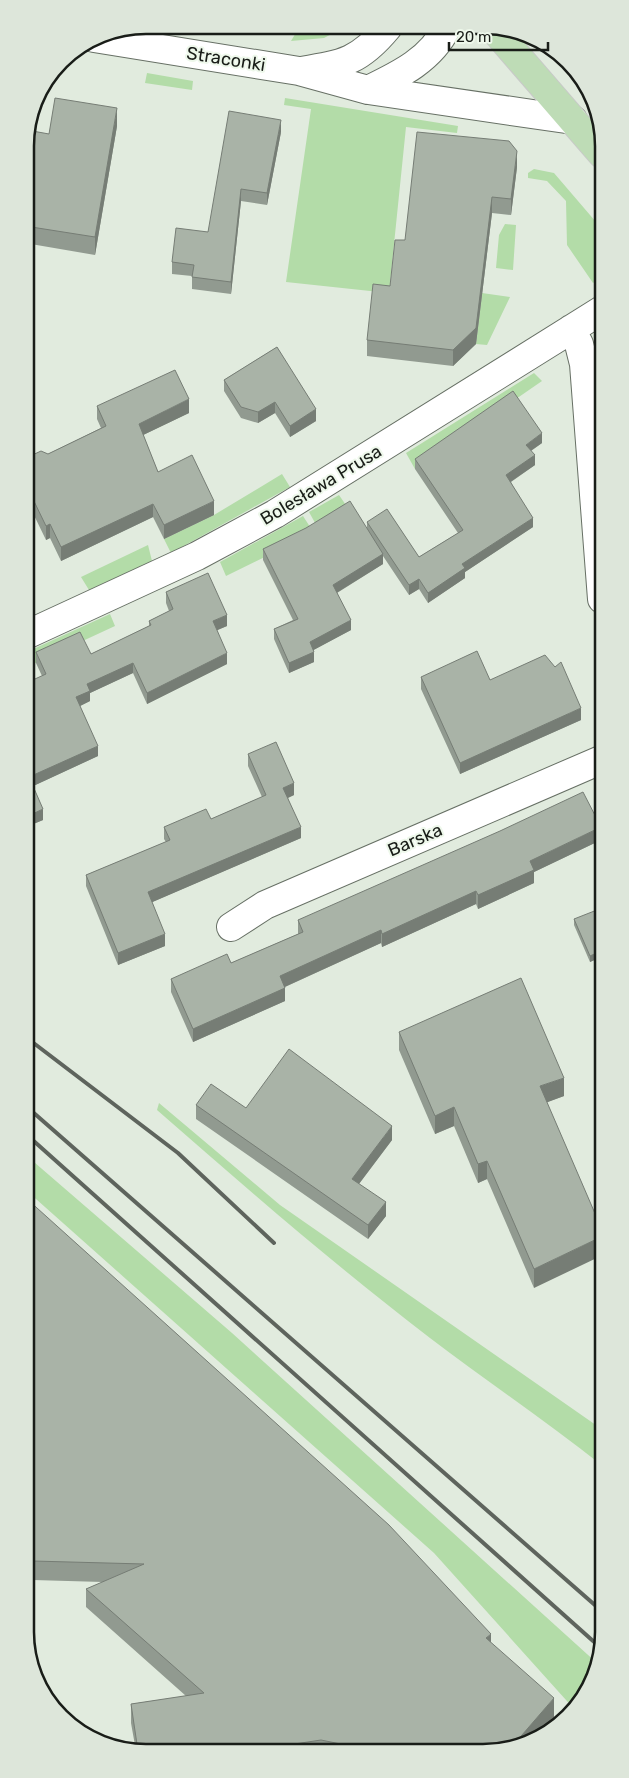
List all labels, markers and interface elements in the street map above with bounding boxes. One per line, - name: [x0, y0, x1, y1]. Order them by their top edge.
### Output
- scale bar: [449, 20, 548, 52]
- text: 20 m: [456, 28, 491, 46]
- street label: Straconki: [185, 42, 267, 76]
- street label: Bolesława Prusa: [256, 440, 386, 530]
- street label: Barska: [384, 819, 446, 861]

